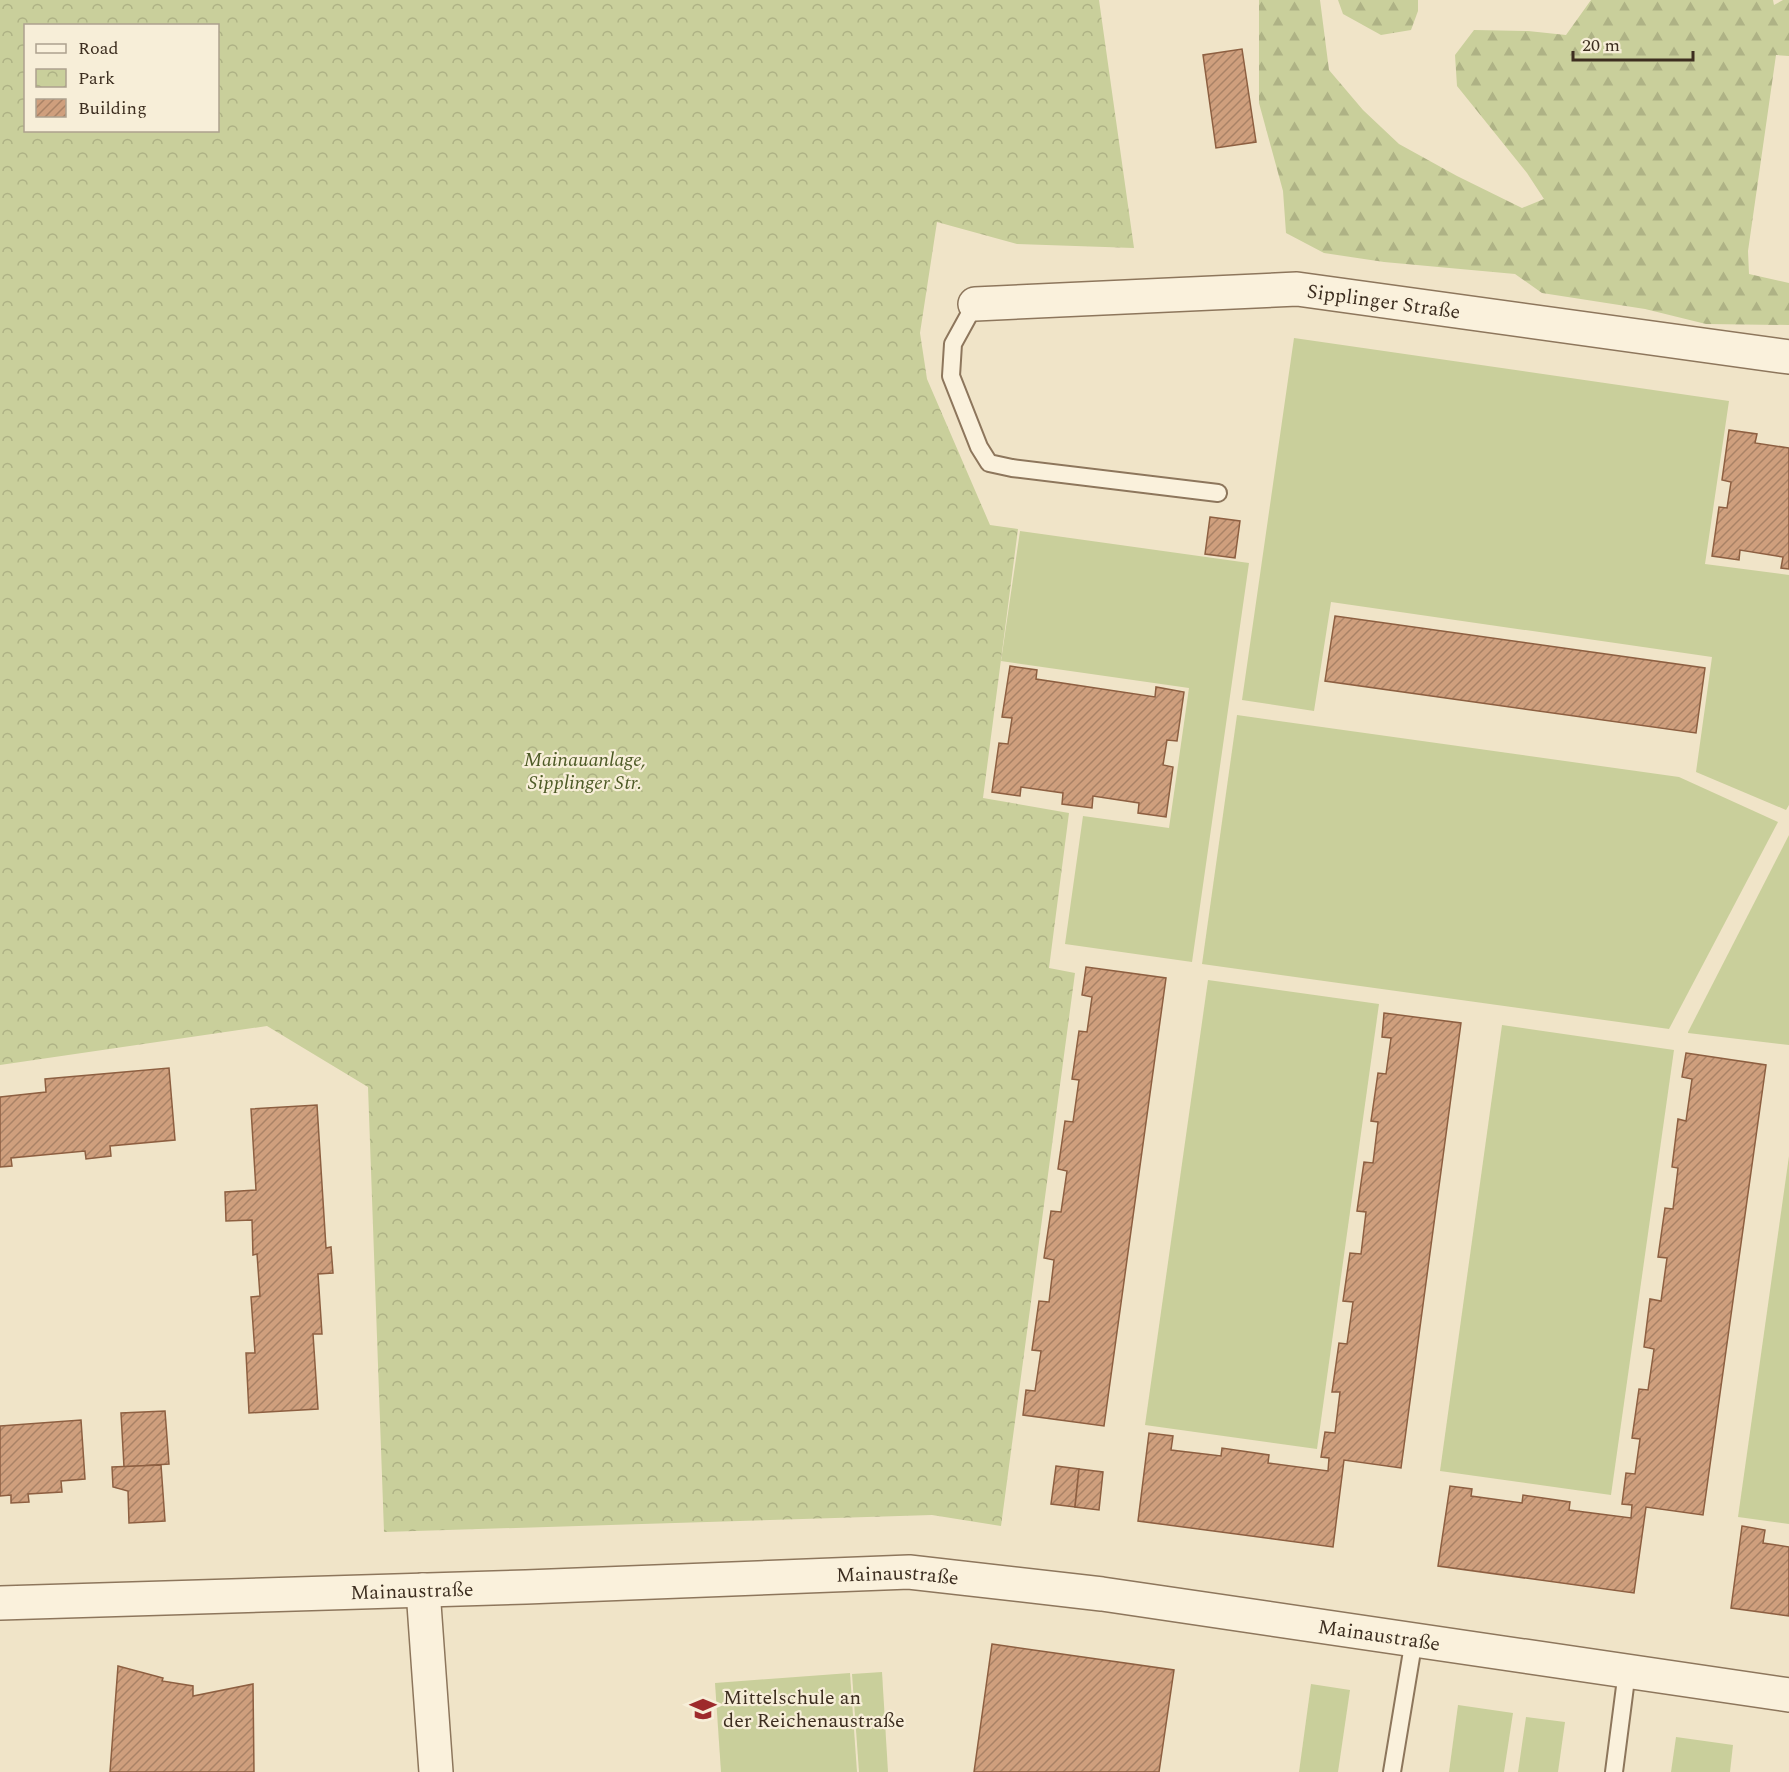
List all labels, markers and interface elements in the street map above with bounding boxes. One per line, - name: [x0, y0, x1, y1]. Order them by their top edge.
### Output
- legend: [24, 24, 219, 132]
- scale bar: [1573, 24, 1693, 62]
- text: 20 m: [1582, 32, 1620, 59]
- text: Road: [78, 35, 119, 62]
- text: Park: [78, 65, 115, 92]
- text: Building: [78, 95, 147, 122]
- street label: Sipplinger Straße: [1305, 277, 1462, 327]
- park label: Mainauanlage, Sipplinger Str.: [524, 745, 646, 798]
- street label: Mainaustraße: [835, 1558, 960, 1594]
- street label: Mainaustraße: [350, 1575, 474, 1608]
- street label: Mainaustraße: [1316, 1612, 1442, 1660]
- place label: Mittelschule an der Reichenaustraße: [723, 1683, 905, 1736]
- school or university icon: Mittelschule an der Reichenaustraße: [688, 1694, 718, 1724]

